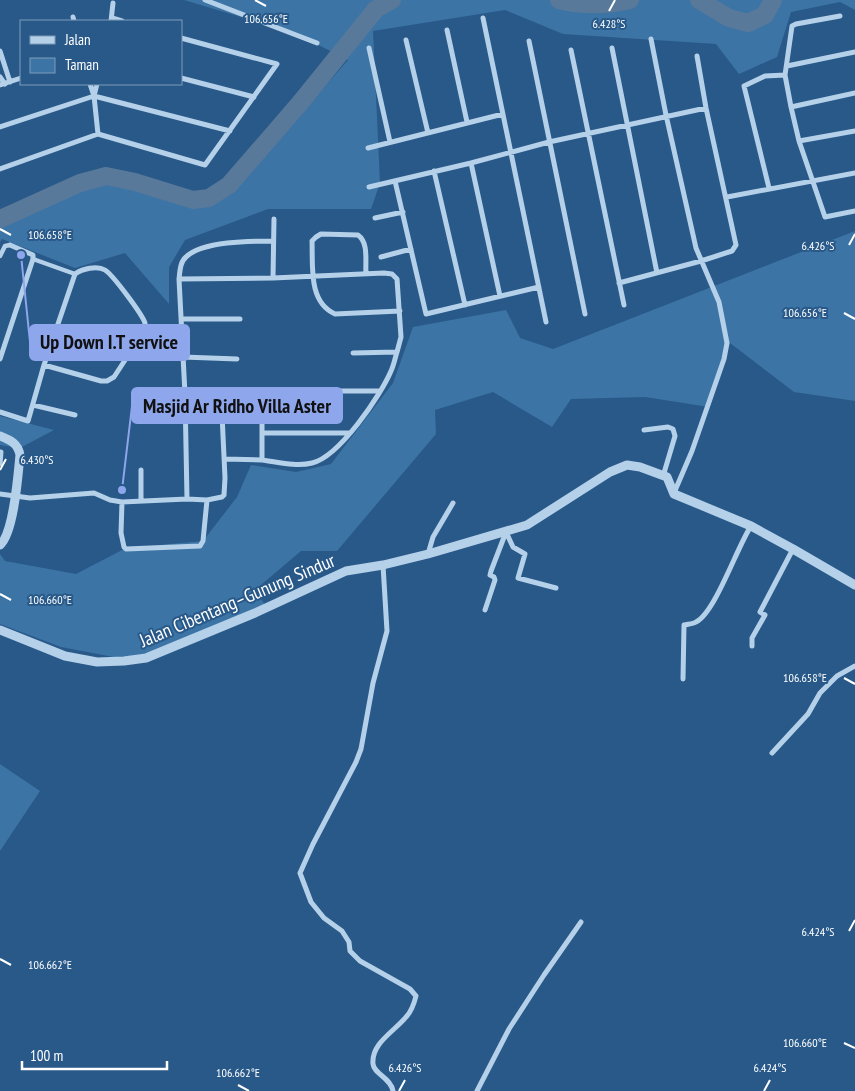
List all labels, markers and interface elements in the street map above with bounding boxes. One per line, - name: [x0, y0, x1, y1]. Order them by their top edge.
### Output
- text: 106.656°E: [244, 11, 288, 26]
- text: 6.428°S: [593, 16, 625, 31]
- legend: [20, 20, 182, 85]
- text: Jalan: [64, 30, 91, 49]
- text: Taman: [65, 55, 99, 74]
- text: 106.658°E: [28, 227, 72, 242]
- text: 6.426°S: [802, 238, 834, 253]
- text: 106.656°E: [783, 305, 827, 320]
- callout: Up Down I.T service: [30, 325, 189, 360]
- text: Up Down I.T service: [40, 329, 178, 355]
- callout: Masjid Ar Ridho Villa Aster: [132, 388, 342, 423]
- text: Masjid Ar Ridho Villa Aster: [143, 393, 331, 419]
- text: 6.430°S: [21, 452, 53, 467]
- street label: Jalan Cibentang–Gunung Sindur: [135, 548, 339, 653]
- text: 106.660°E: [28, 592, 72, 607]
- text: 106.658°E: [783, 670, 827, 685]
- text: 6.424°S: [802, 924, 834, 939]
- text: 106.662°E: [28, 957, 72, 972]
- text: 106.660°E: [783, 1035, 827, 1050]
- scale bar: [22, 1038, 168, 1070]
- text: 100 m: [30, 1046, 63, 1065]
- text: 6.426°S: [389, 1060, 421, 1075]
- text: 6.424°S: [754, 1060, 786, 1075]
- text: 106.662°E: [216, 1065, 260, 1080]

